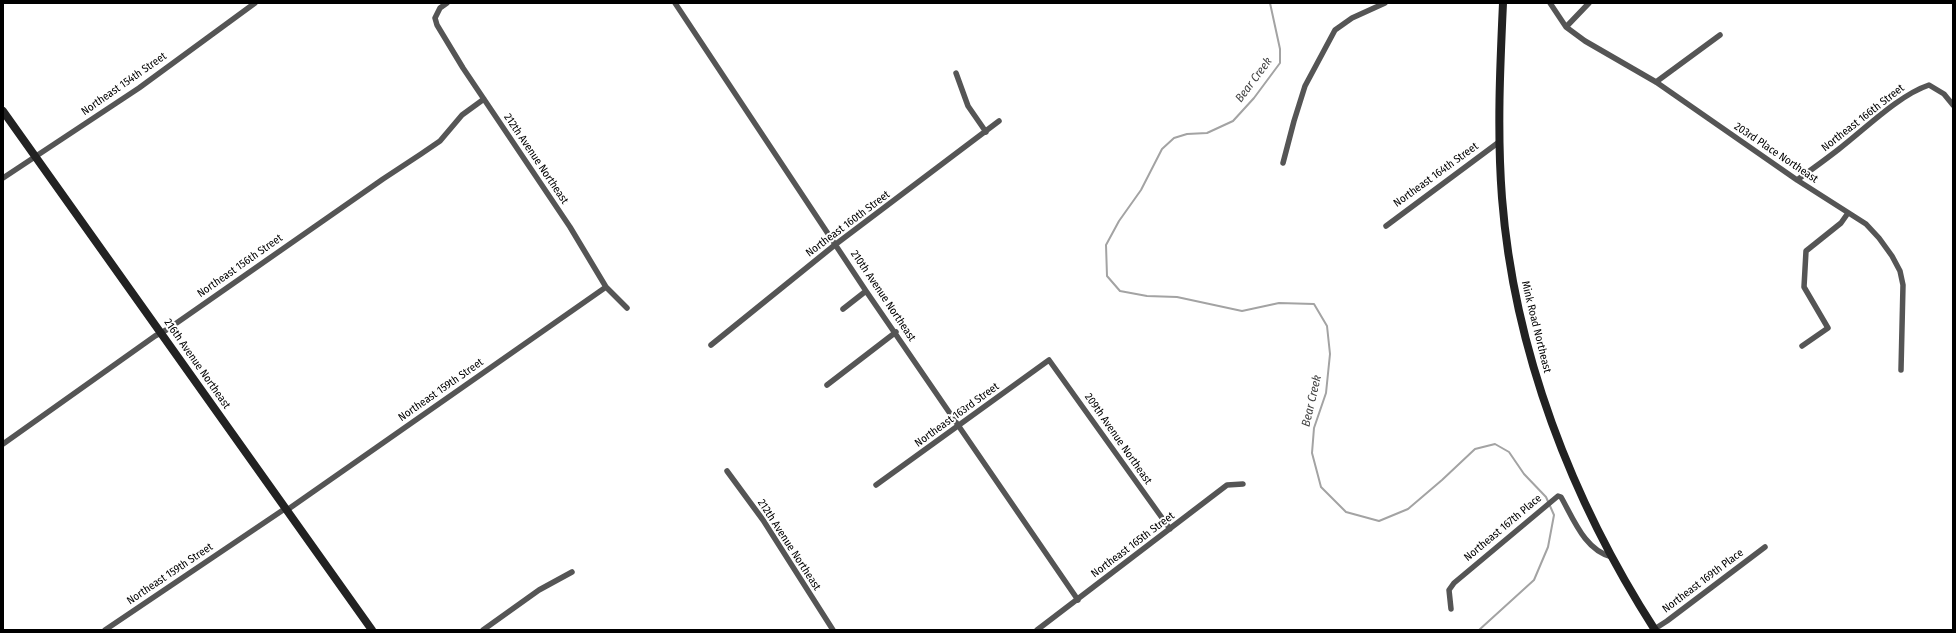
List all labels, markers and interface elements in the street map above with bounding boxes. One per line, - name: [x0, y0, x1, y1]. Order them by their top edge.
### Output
- street label: Northeast 154th Street: [79, 50, 169, 118]
- water label: Bear Creek: [1233, 55, 1275, 105]
- street label: Northeast 166th Street: [1819, 82, 1907, 154]
- street label: 212th Avenue Northeast: [501, 111, 571, 207]
- street label: 203rd Place Northeast: [1731, 120, 1821, 186]
- street label: Northeast 164th Street: [1391, 140, 1481, 210]
- street label: Northeast 160th Street: [803, 188, 893, 260]
- street label: Northeast 156th Street: [195, 232, 285, 300]
- street label: 210th Avenue Northeast: [848, 248, 918, 344]
- street label: Mink Road Northeast: [1518, 280, 1554, 374]
- street label: 216th Avenue Northeast: [161, 317, 233, 411]
- street label: Northeast 159th Street: [396, 356, 486, 424]
- water label: Bear Creek: [1299, 374, 1325, 428]
- street label: Northeast 163rd Street: [912, 380, 1002, 450]
- street label: 209th Avenue Northeast: [1082, 391, 1154, 487]
- street label: Northeast 167th Place: [1462, 492, 1544, 564]
- street label: 212th Avenue Northeast: [755, 497, 823, 593]
- street label: Northeast 165th Street: [1089, 509, 1177, 581]
- street label: Northeast 159th Street: [125, 540, 215, 608]
- street label: Northeast 169th Place: [1660, 546, 1746, 616]

